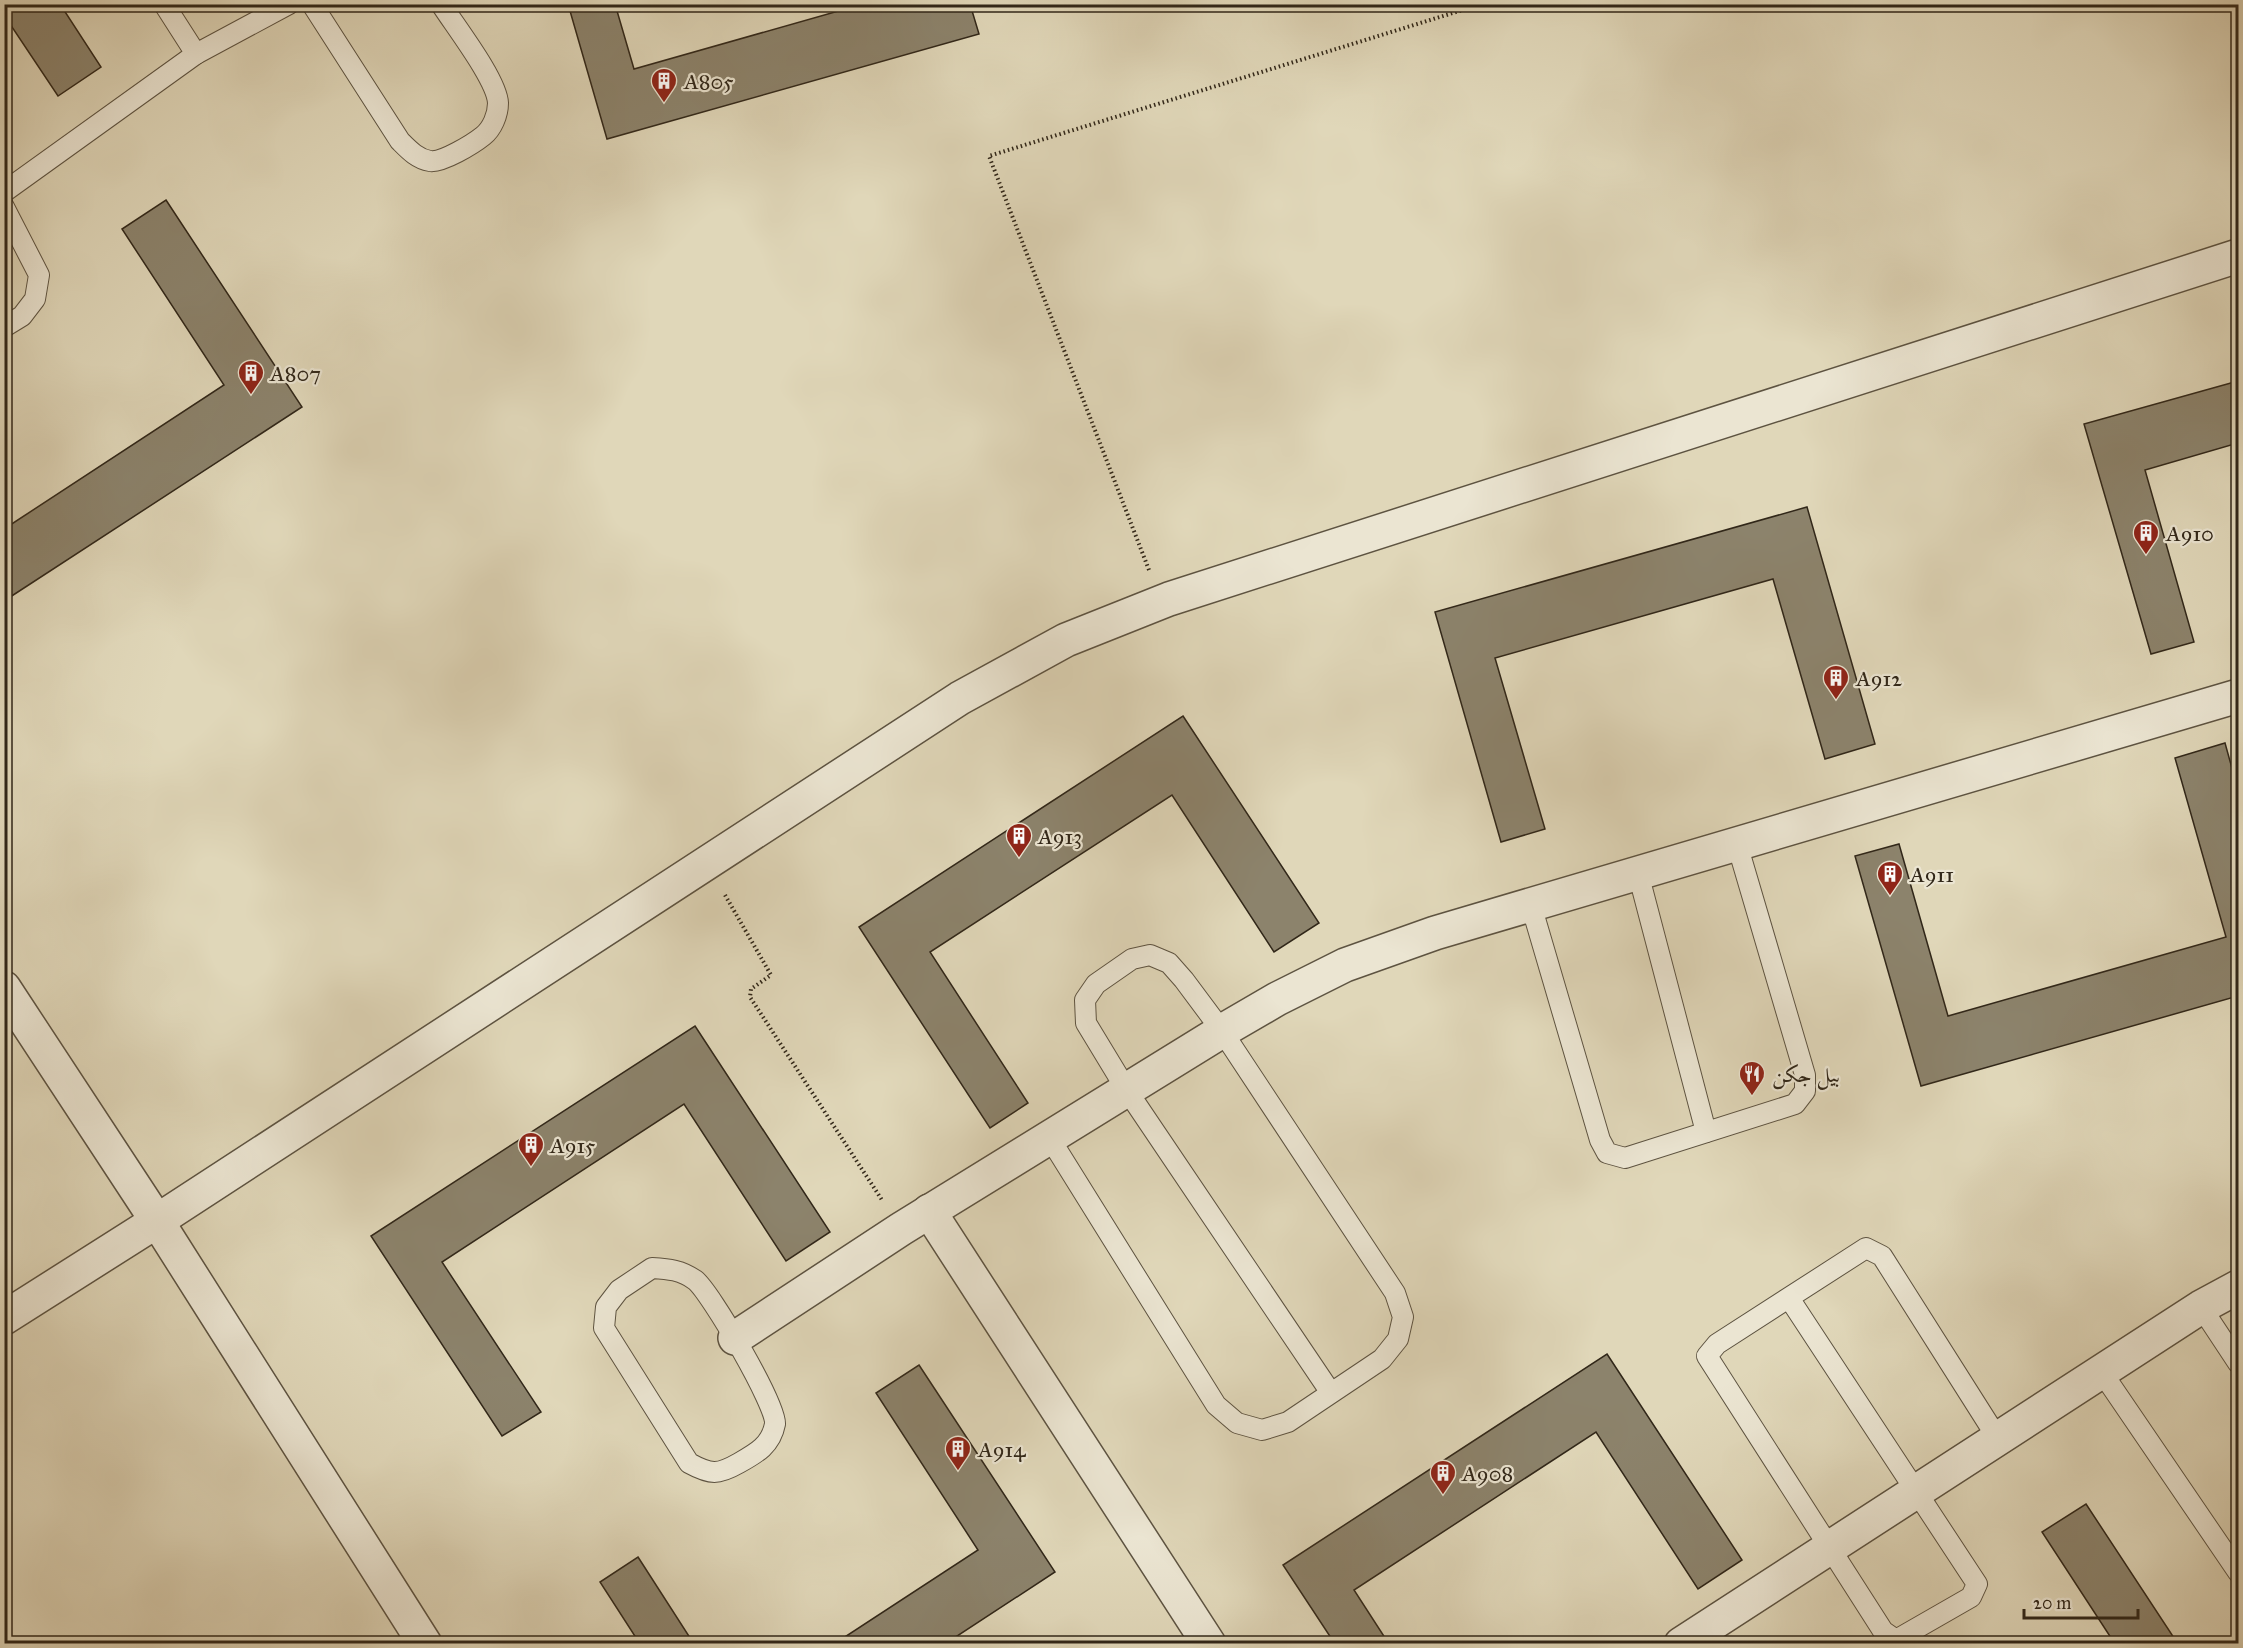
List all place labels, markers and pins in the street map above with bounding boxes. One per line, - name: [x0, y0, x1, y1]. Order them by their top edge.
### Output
- building icon: A805: [649, 66, 679, 104]
- place label: A805: [683, 68, 734, 95]
- building icon: A807: [236, 358, 266, 396]
- place label: A807: [269, 360, 321, 387]
- building icon: A910: [2131, 518, 2161, 556]
- place label: A910: [2165, 520, 2214, 547]
- building icon: A912: [1821, 663, 1851, 701]
- place label: A912: [1855, 665, 1902, 692]
- building icon: A913: [1004, 821, 1034, 859]
- place label: A913: [1037, 823, 1082, 850]
- building icon: A911: [1875, 859, 1905, 897]
- place label: A911: [1909, 861, 1954, 888]
- restaurant icon: بيل جكن: [1737, 1059, 1767, 1097]
- place label: بيل جكن: [1772, 1061, 1840, 1090]
- building icon: A915: [516, 1130, 546, 1168]
- place label: A915: [549, 1132, 595, 1159]
- building icon: A914: [943, 1434, 973, 1472]
- place label: A914: [977, 1436, 1026, 1463]
- building icon: A908: [1428, 1458, 1458, 1496]
- place label: A908: [1461, 1460, 1513, 1487]

